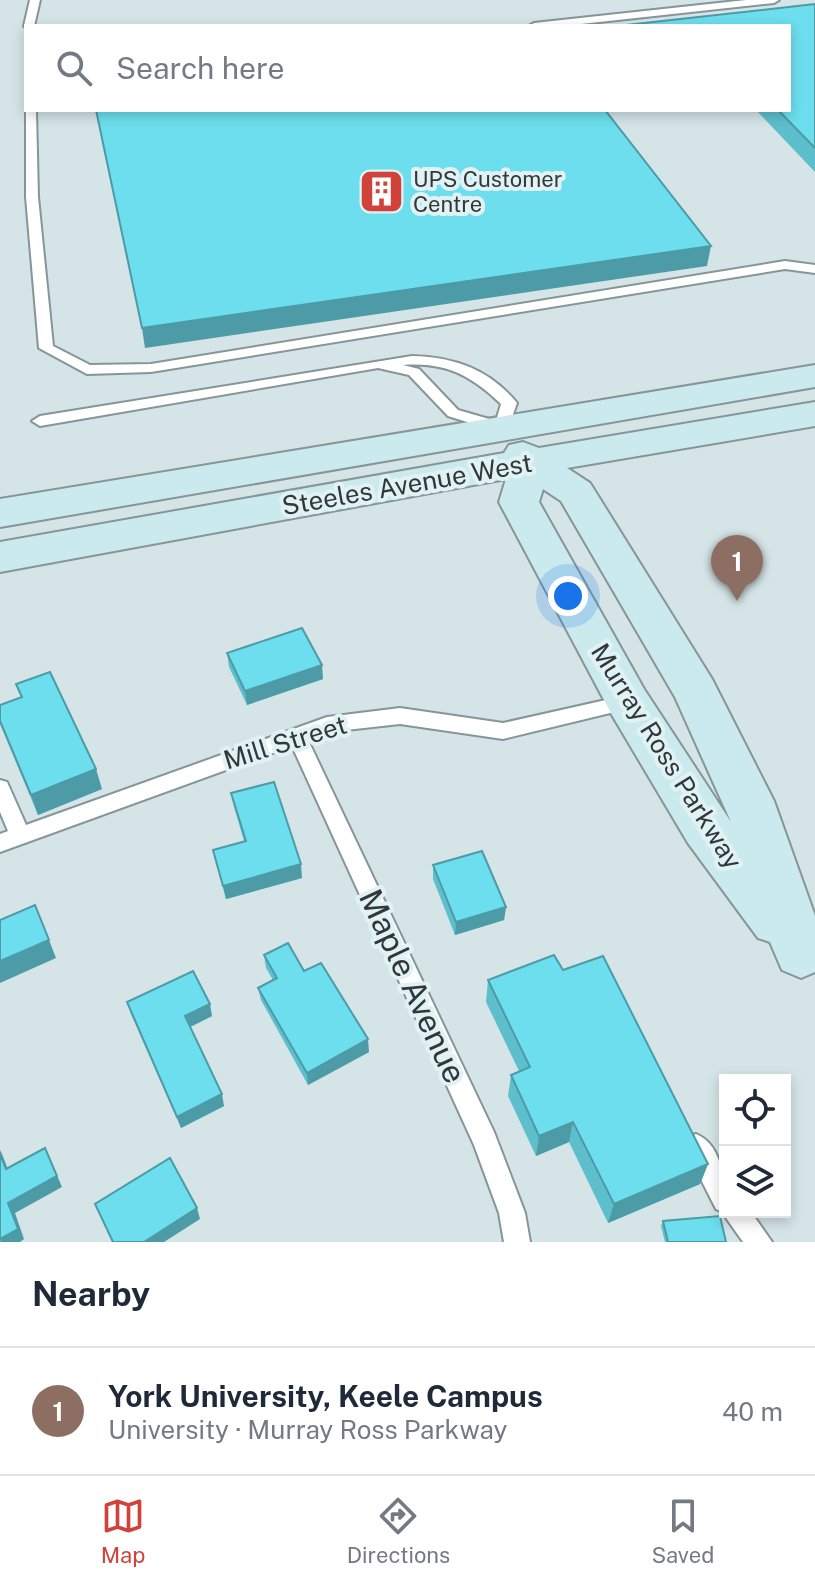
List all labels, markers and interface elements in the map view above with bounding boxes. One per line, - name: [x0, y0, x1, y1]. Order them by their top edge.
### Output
- search box: [24, 24, 791, 112]
- icon: search: [52, 46, 96, 90]
- text: Search here: [116, 50, 284, 86]
- place label: UPS Customer Centre: [413, 166, 562, 217]
- building icon: UPS Customer Centre: [358, 168, 406, 216]
- street label: Steeles Avenue West: [279, 447, 535, 521]
- pin: 1: [711, 535, 763, 601]
- your location: [548, 576, 588, 616]
- street label: Murray Ross Parkway: [585, 637, 749, 875]
- street label: Mill Street: [220, 709, 350, 775]
- street label: Maple Avenue: [352, 883, 474, 1089]
- map controls: [719, 1074, 791, 1218]
- button: locate: [719, 1074, 791, 1146]
- button: layers: [719, 1146, 791, 1218]
- text: Nearby: [32, 1274, 150, 1314]
- text: York University, Keele Campus: [108, 1378, 543, 1414]
- text: 1: [52, 1396, 64, 1427]
- text: 40 m: [722, 1396, 783, 1427]
- text: University · Murray Ross Parkway: [108, 1414, 507, 1445]
- tab: Map: [101, 1494, 145, 1568]
- tab: Directions: [347, 1494, 450, 1568]
- tab: Saved: [651, 1494, 714, 1568]

